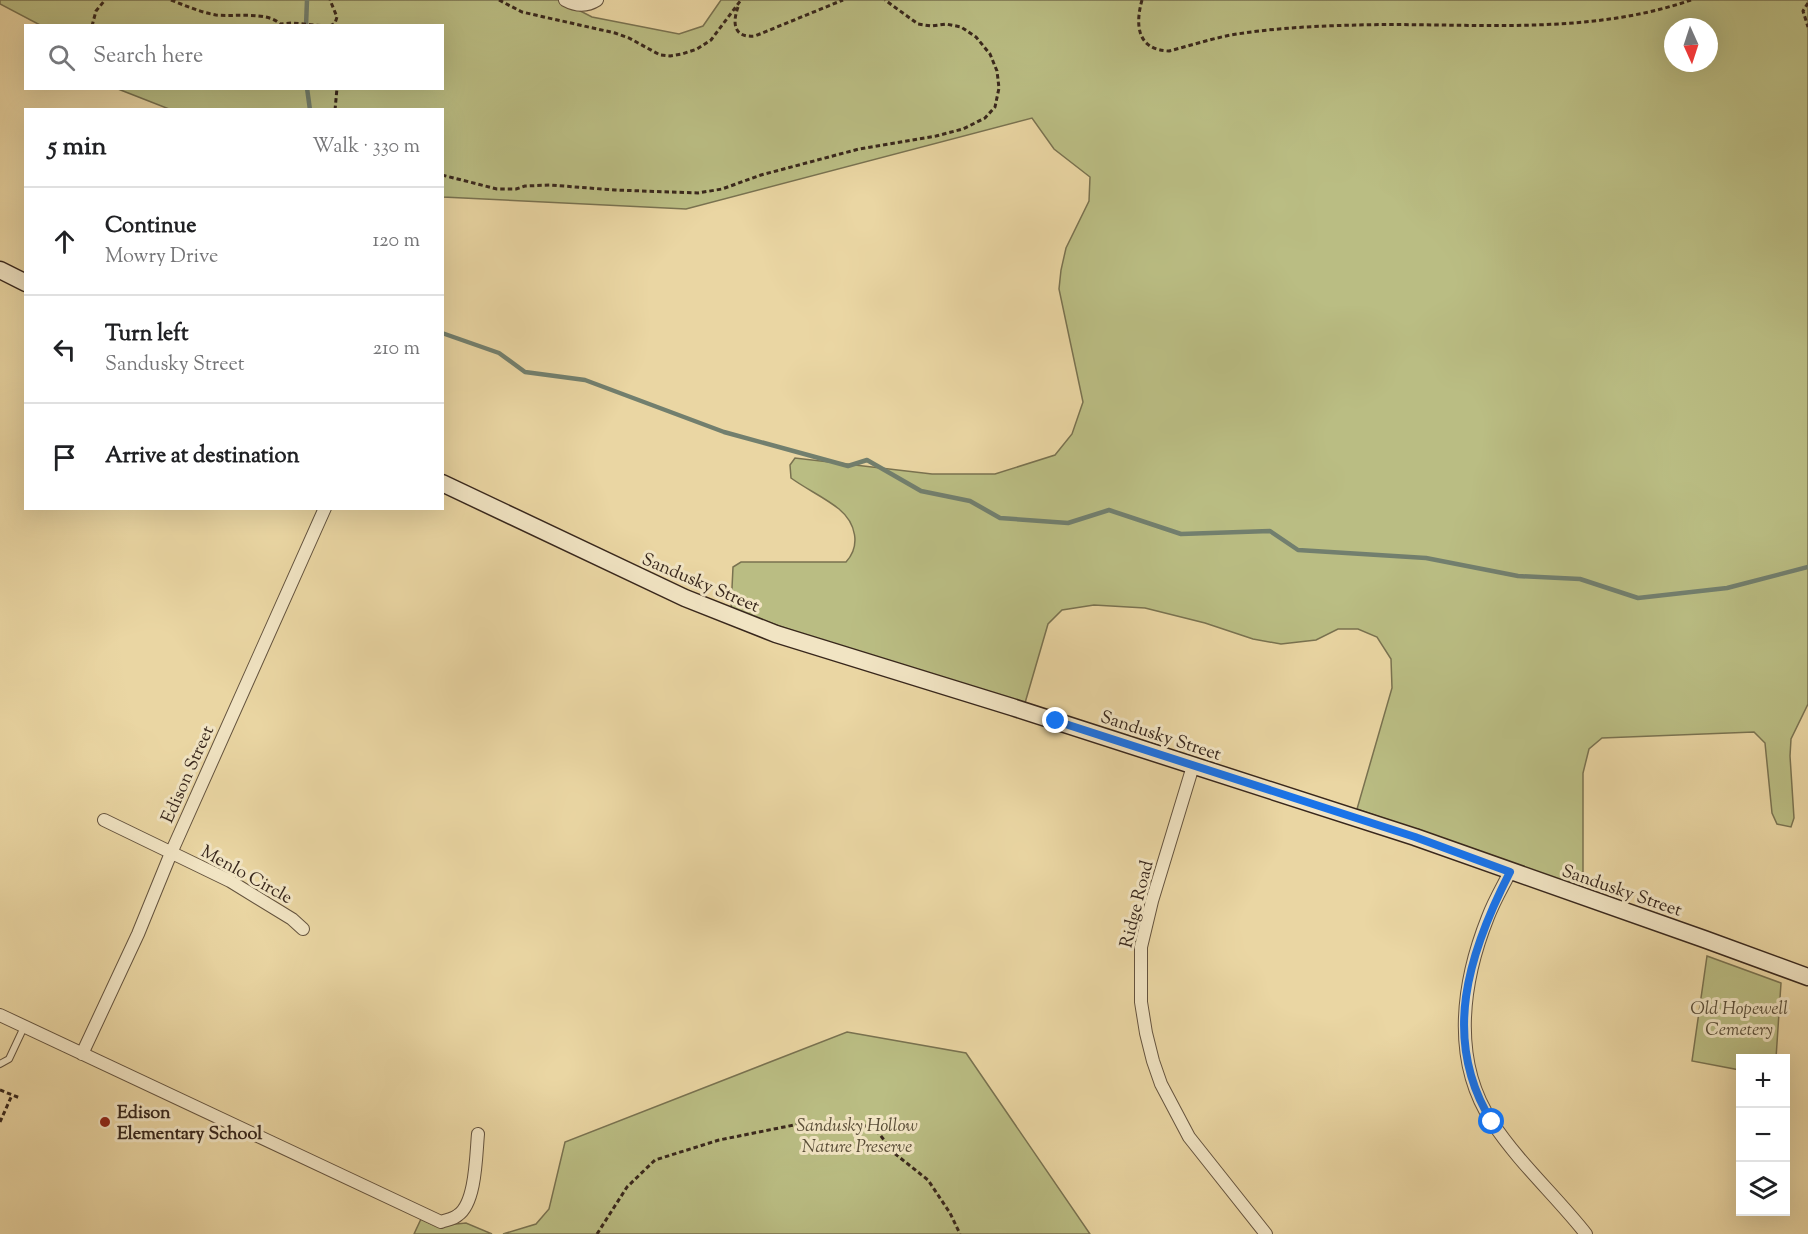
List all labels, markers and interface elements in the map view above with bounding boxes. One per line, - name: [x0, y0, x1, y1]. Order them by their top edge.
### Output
- north arrow: [1664, 18, 1718, 72]
- search box: [24, 24, 444, 90]
- icon: search: [45, 41, 78, 74]
- text: Search here: [93, 41, 203, 73]
- text: 5 min: [48, 129, 107, 166]
- text: Walk · 330 m: [312, 133, 420, 162]
- text: Continue: [105, 211, 196, 243]
- icon: ahead: [48, 225, 81, 258]
- text: 120 m: [372, 227, 420, 256]
- text: Mowry Drive: [105, 243, 218, 272]
- text: Turn left: [105, 319, 188, 351]
- icon: left: [48, 333, 81, 366]
- text: 210 m: [373, 335, 420, 364]
- text: Sandusky Street: [105, 351, 245, 380]
- icon: arrive: [48, 441, 81, 474]
- text: Arrive at destination: [105, 441, 300, 473]
- street label: Sandusky Street: [637, 547, 763, 620]
- street label: Sandusky Street: [1097, 705, 1224, 769]
- route end: [1042, 707, 1068, 733]
- street label: Edison Street: [156, 722, 222, 828]
- street label: Menlo Circle: [196, 840, 297, 912]
- street label: Ridge Road: [1115, 858, 1161, 951]
- street label: Sandusky Street: [1558, 859, 1685, 925]
- park label: Old Hopewell Cemetery: [1690, 997, 1788, 1044]
- map controls: [1736, 1054, 1790, 1216]
- button: +: [1736, 1054, 1790, 1108]
- place label: Edison Elementary School: [117, 1101, 263, 1148]
- route start: [1478, 1108, 1504, 1134]
- button: −: [1736, 1108, 1790, 1162]
- park label: Sandusky Hollow Nature Preserve: [796, 1114, 918, 1161]
- marker: Edison Elementary School: [98, 1115, 112, 1129]
- button: layers: [1736, 1162, 1790, 1216]

